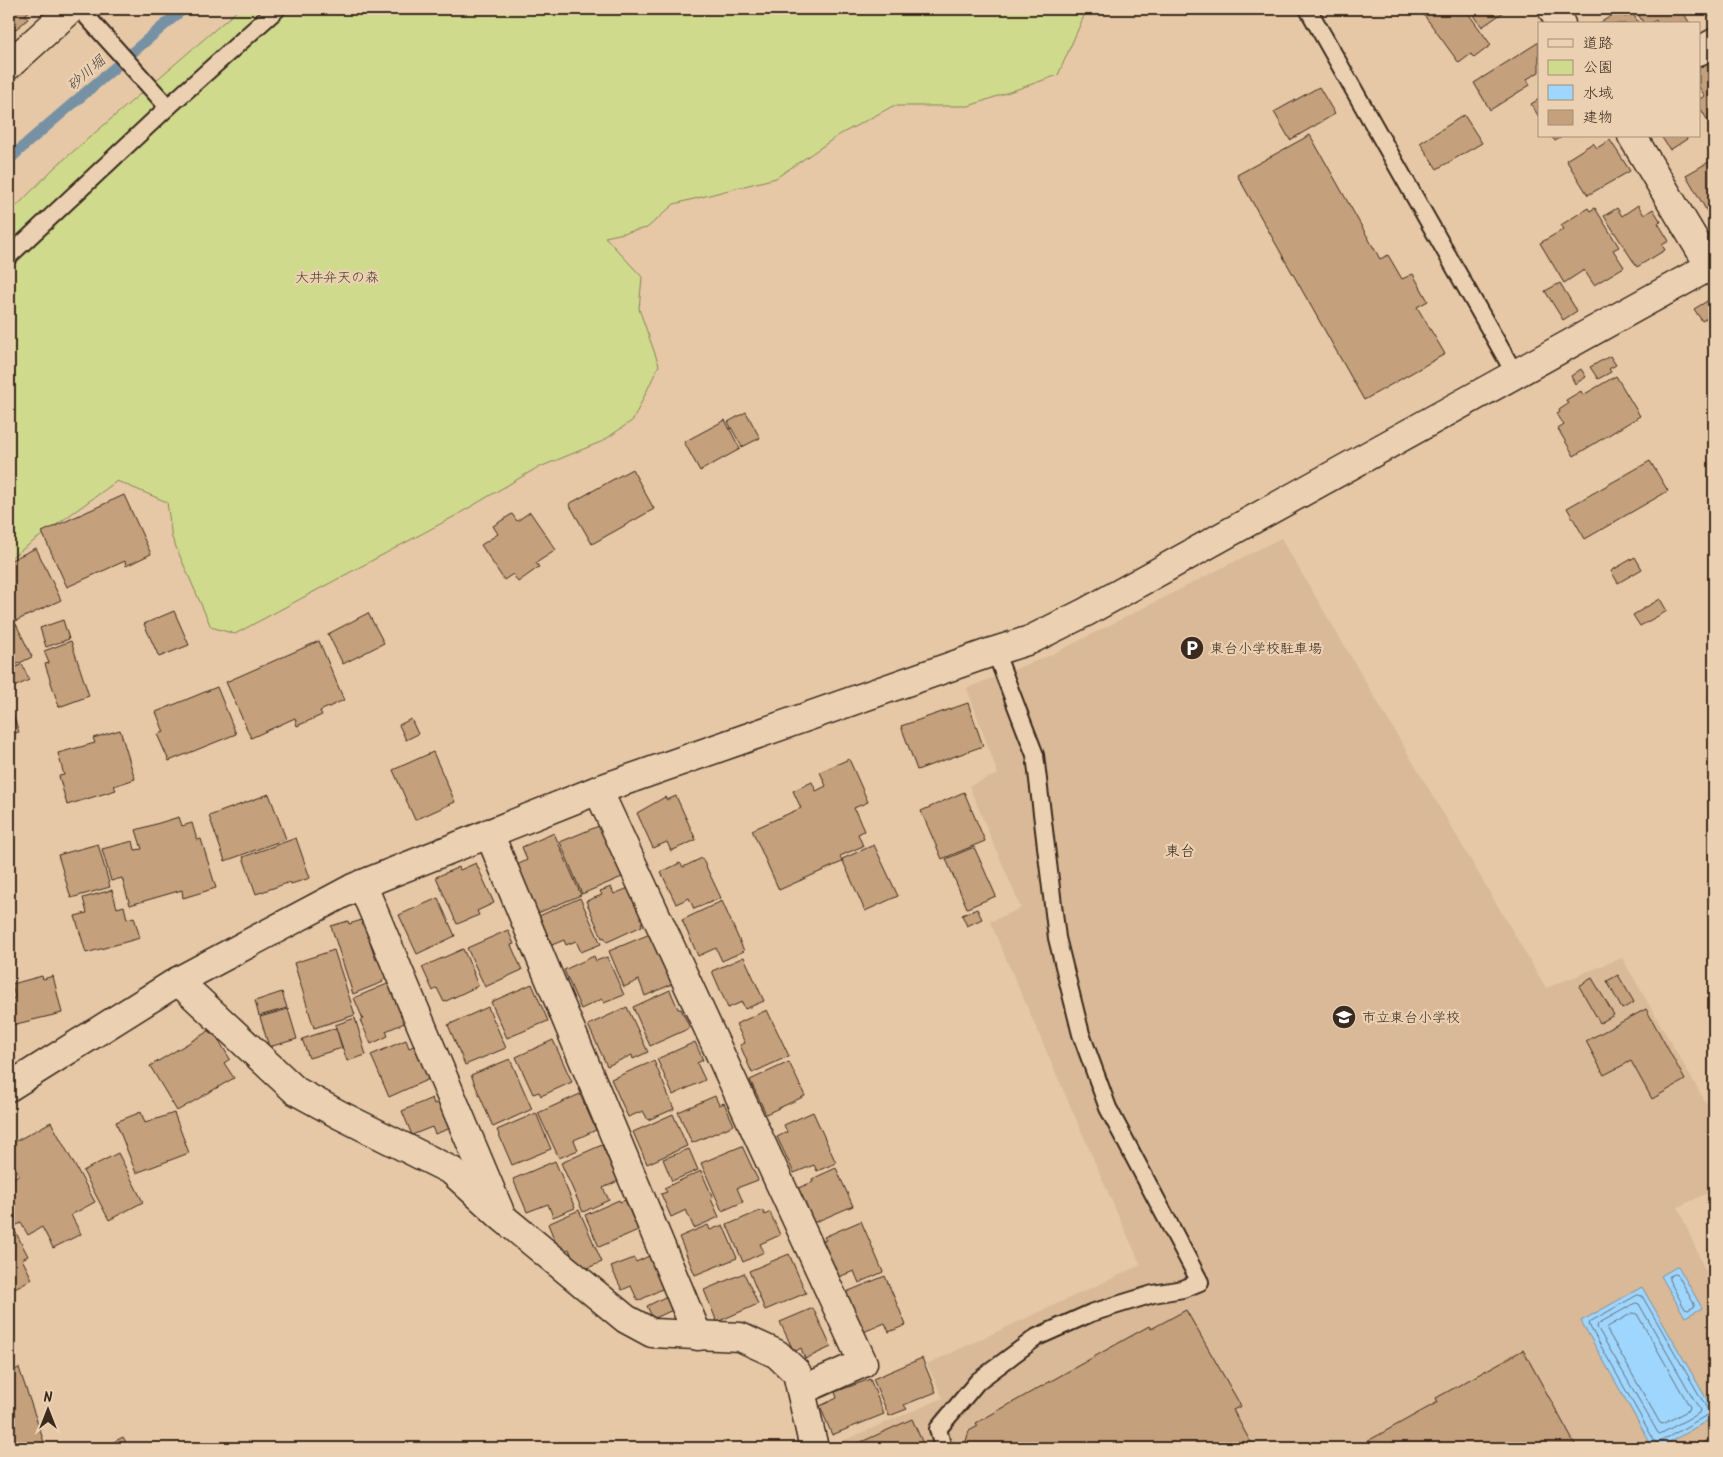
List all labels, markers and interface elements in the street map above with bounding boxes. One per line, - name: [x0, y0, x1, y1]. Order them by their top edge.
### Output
- legend: [1538, 22, 1700, 138]
- text: 道路: [1583, 32, 1613, 56]
- water label: 砂川堀: [62, 49, 112, 98]
- text: 公園: [1583, 56, 1613, 80]
- text: 水域: [1583, 82, 1613, 106]
- text: 建物: [1583, 106, 1613, 130]
- park label: 大井弁天の森: [295, 267, 379, 289]
- parking icon: 東台小学校駐車場: [1179, 635, 1205, 661]
- place label: 東台小学校駐車場: [1210, 638, 1322, 660]
- district label: 東台: [1165, 840, 1195, 864]
- school or university icon: 市立東台小学校: [1331, 1004, 1357, 1030]
- place label: 市立東台小学校: [1362, 1007, 1460, 1029]
- north arrow: [22, 1384, 72, 1434]
- text: N: [44, 1387, 53, 1409]

